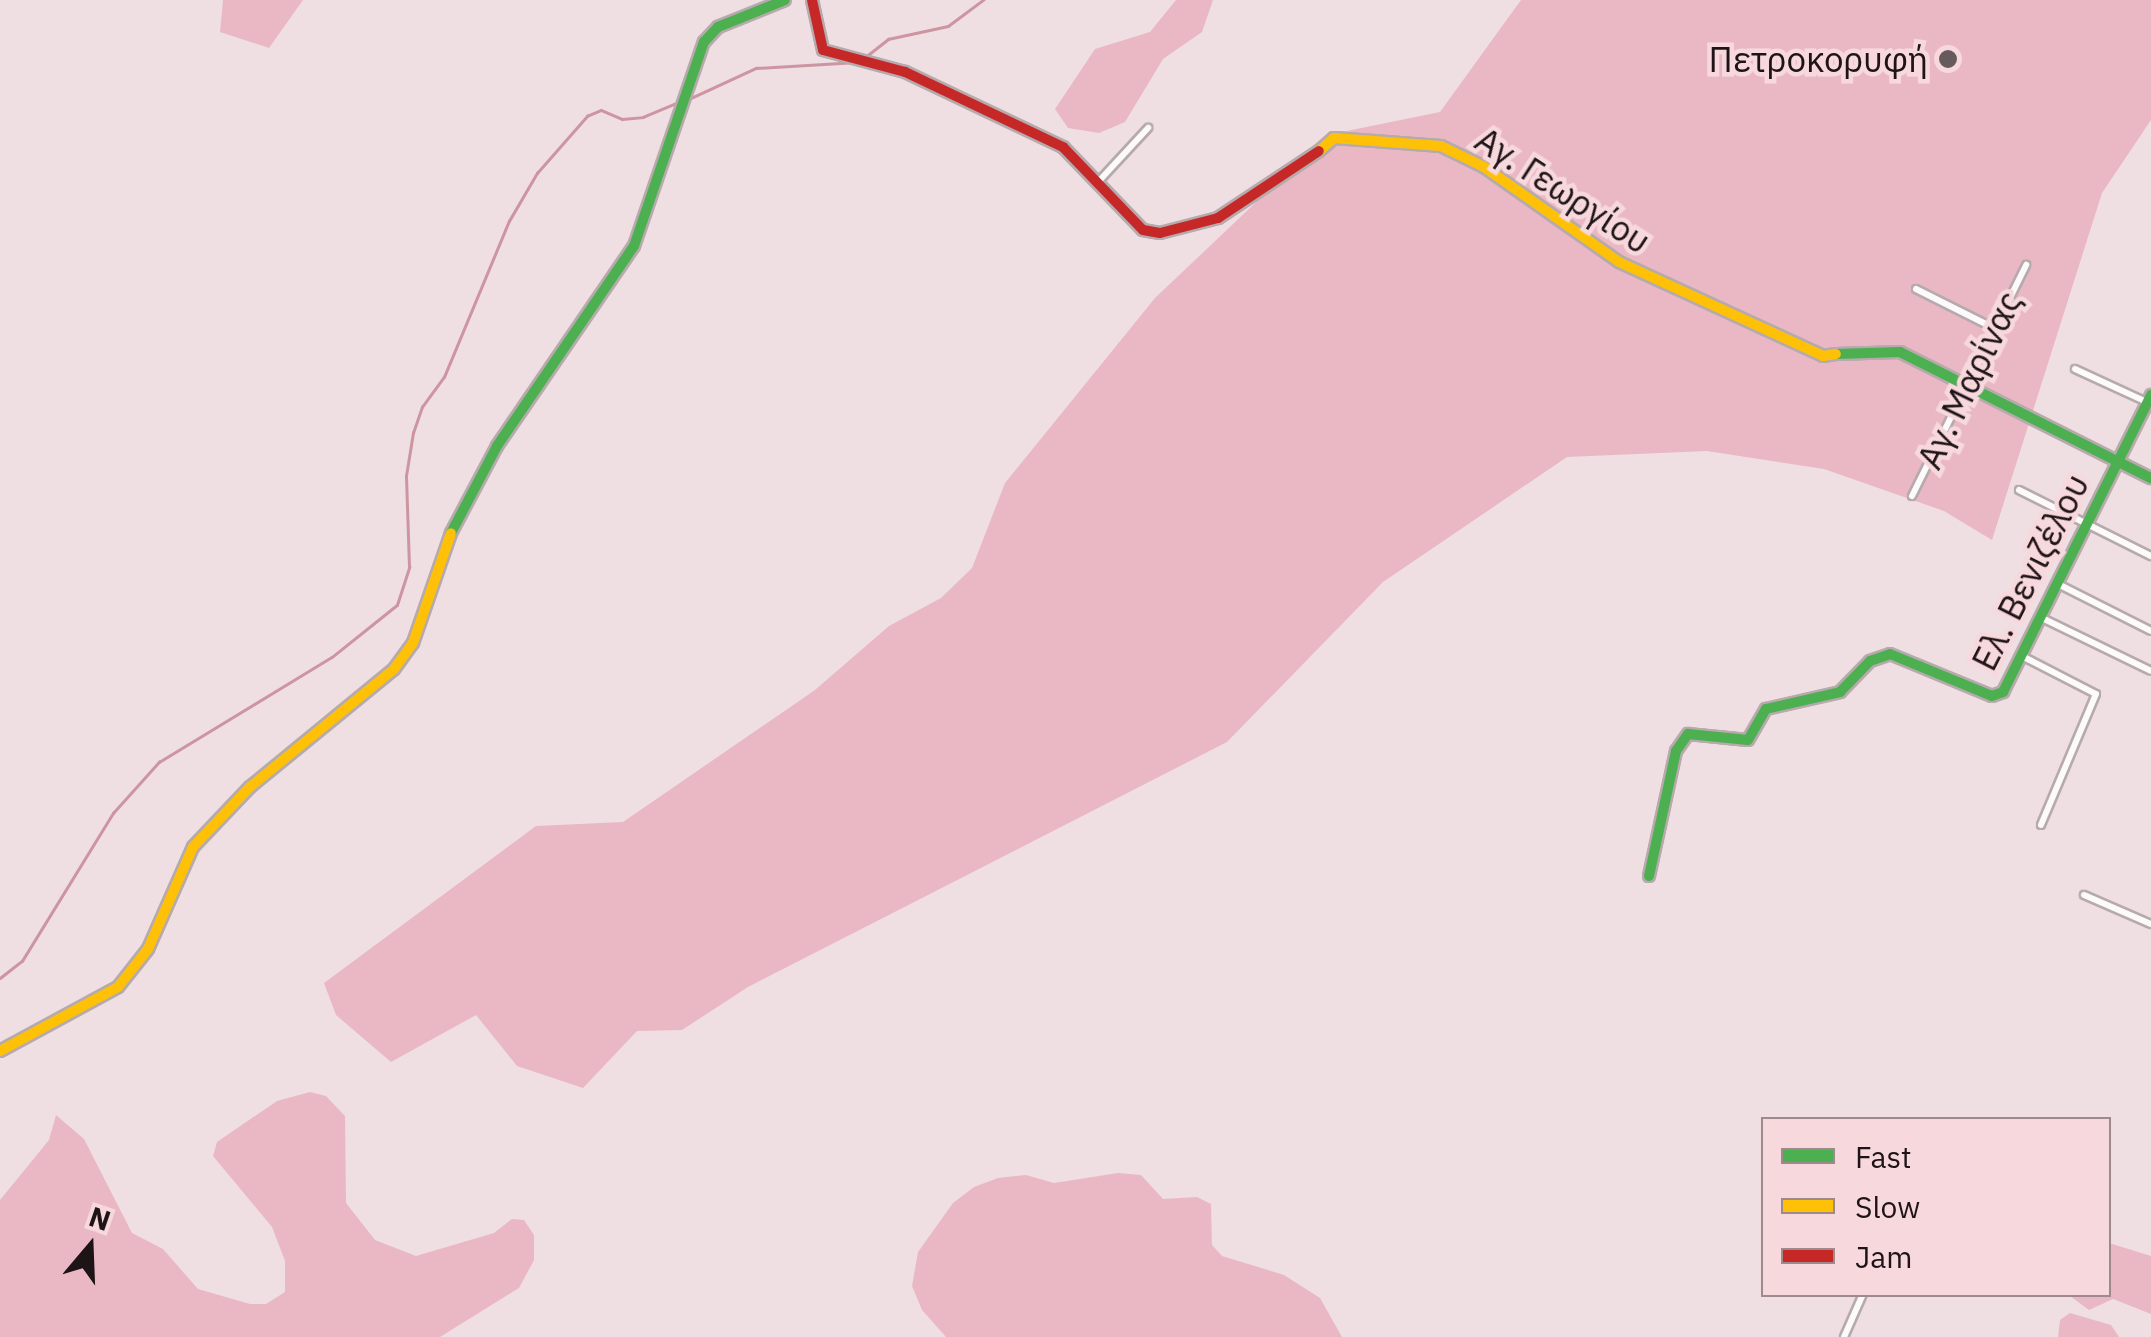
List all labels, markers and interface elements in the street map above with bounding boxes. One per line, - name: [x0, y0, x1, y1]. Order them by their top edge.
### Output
- place label: Πετροκορυφή: [1708, 38, 1928, 80]
- marker: Πετροκορυφή: [1937, 48, 1959, 70]
- street label: Αγ. Γεωργίου: [1468, 118, 1658, 262]
- street label: Αγ. Μαρίνας: [1908, 284, 2030, 476]
- street label: Ελ. Βενιζέλου: [1963, 467, 2097, 677]
- legend: [1761, 1117, 2111, 1297]
- text: Fast: [1855, 1137, 1912, 1176]
- text: Slow: [1855, 1187, 1920, 1226]
- north arrow: [40, 1197, 140, 1297]
- text: N: [84, 1197, 116, 1239]
- text: Jam: [1855, 1237, 1913, 1276]

